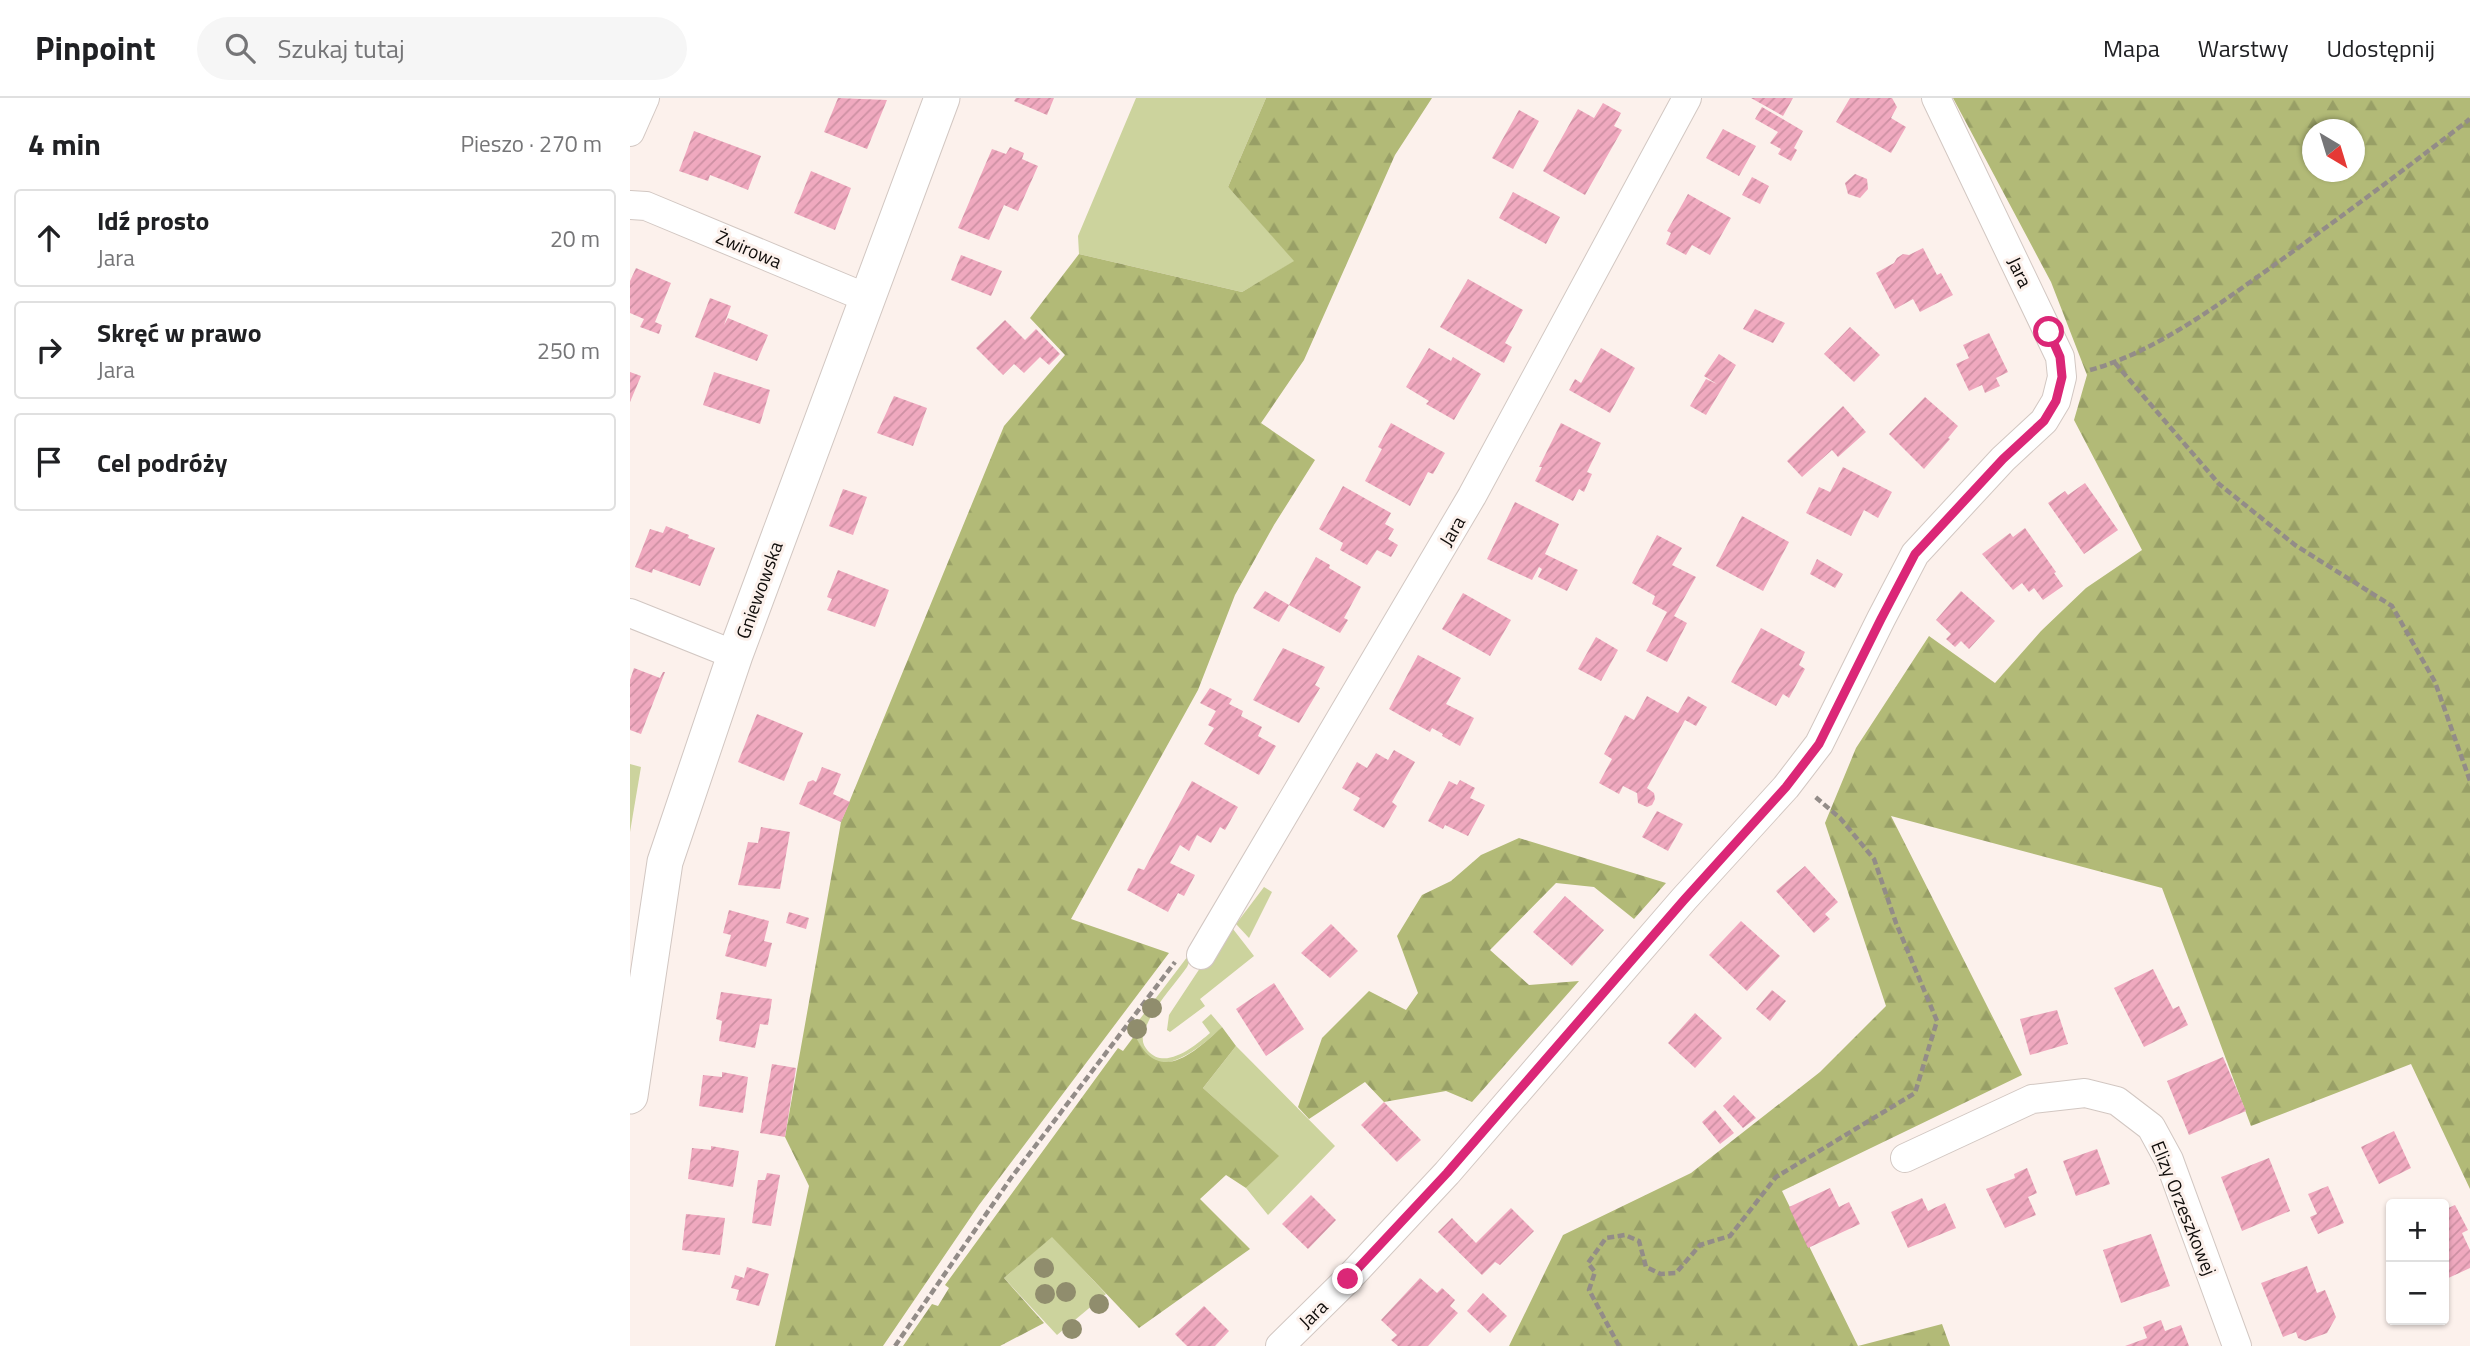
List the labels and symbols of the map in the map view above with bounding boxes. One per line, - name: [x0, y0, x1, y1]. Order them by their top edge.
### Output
- north arrow: [2302, 119, 2365, 182]
- street label: Żwirowa: [712, 222, 787, 276]
- street label: Jara: [2001, 251, 2041, 293]
- route start: [2033, 316, 2064, 347]
- street label: Jara: [1431, 510, 1472, 552]
- street label: Gniewowska: [728, 537, 790, 643]
- street label: Elizy Orzeszkowej: [2144, 1136, 2225, 1279]
- route end: [1332, 1263, 1363, 1294]
- street label: Jara: [1291, 1292, 1334, 1335]

